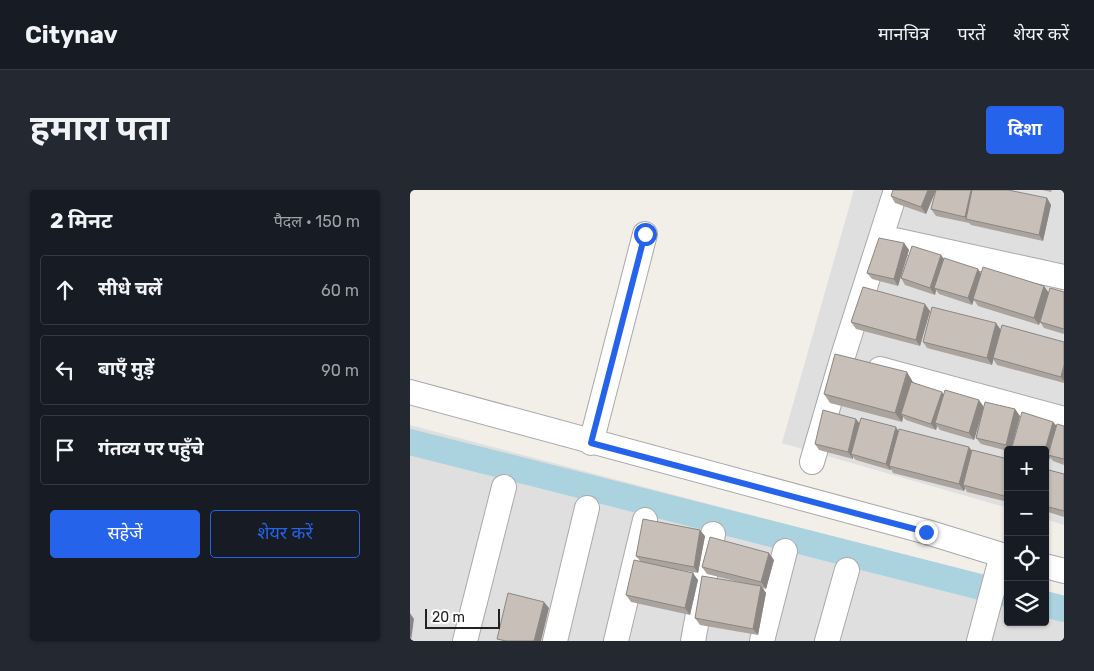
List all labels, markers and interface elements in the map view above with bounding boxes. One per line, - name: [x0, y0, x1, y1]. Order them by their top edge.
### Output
- text: Citynav: [25, 21, 118, 49]
- text: मानचित्र: [878, 23, 930, 45]
- text: परतें: [958, 23, 985, 45]
- text: शेयर करें: [1013, 23, 1069, 45]
- button: दिशा: [986, 106, 1064, 154]
- text: हमारा पता: [30, 107, 170, 149]
- text: 2 मिनट: [50, 208, 112, 233]
- text: पैदल · 150 m: [274, 212, 360, 231]
- route start: [634, 223, 657, 246]
- icon: ahead: [51, 276, 79, 304]
- text: सीधे चलें: [98, 277, 162, 300]
- text: 60 m: [321, 281, 359, 300]
- icon: left: [51, 356, 79, 384]
- text: बाएँ मुड़ें: [98, 357, 154, 380]
- text: 90 m: [321, 361, 359, 380]
- icon: arrive: [51, 436, 79, 464]
- text: गंतव्य पर पहुँचे: [98, 437, 204, 460]
- map controls: [1004, 446, 1049, 626]
- button: +: [1004, 446, 1049, 491]
- button: −: [1004, 491, 1049, 536]
- button: सहेजें: [50, 510, 200, 558]
- button: शेयर करें: [210, 510, 360, 558]
- route end: [915, 521, 938, 544]
- button: locate: [1004, 536, 1049, 581]
- button: layers: [1004, 581, 1049, 626]
- scale bar: [425, 606, 500, 629]
- text: 20 m: [432, 609, 465, 626]

